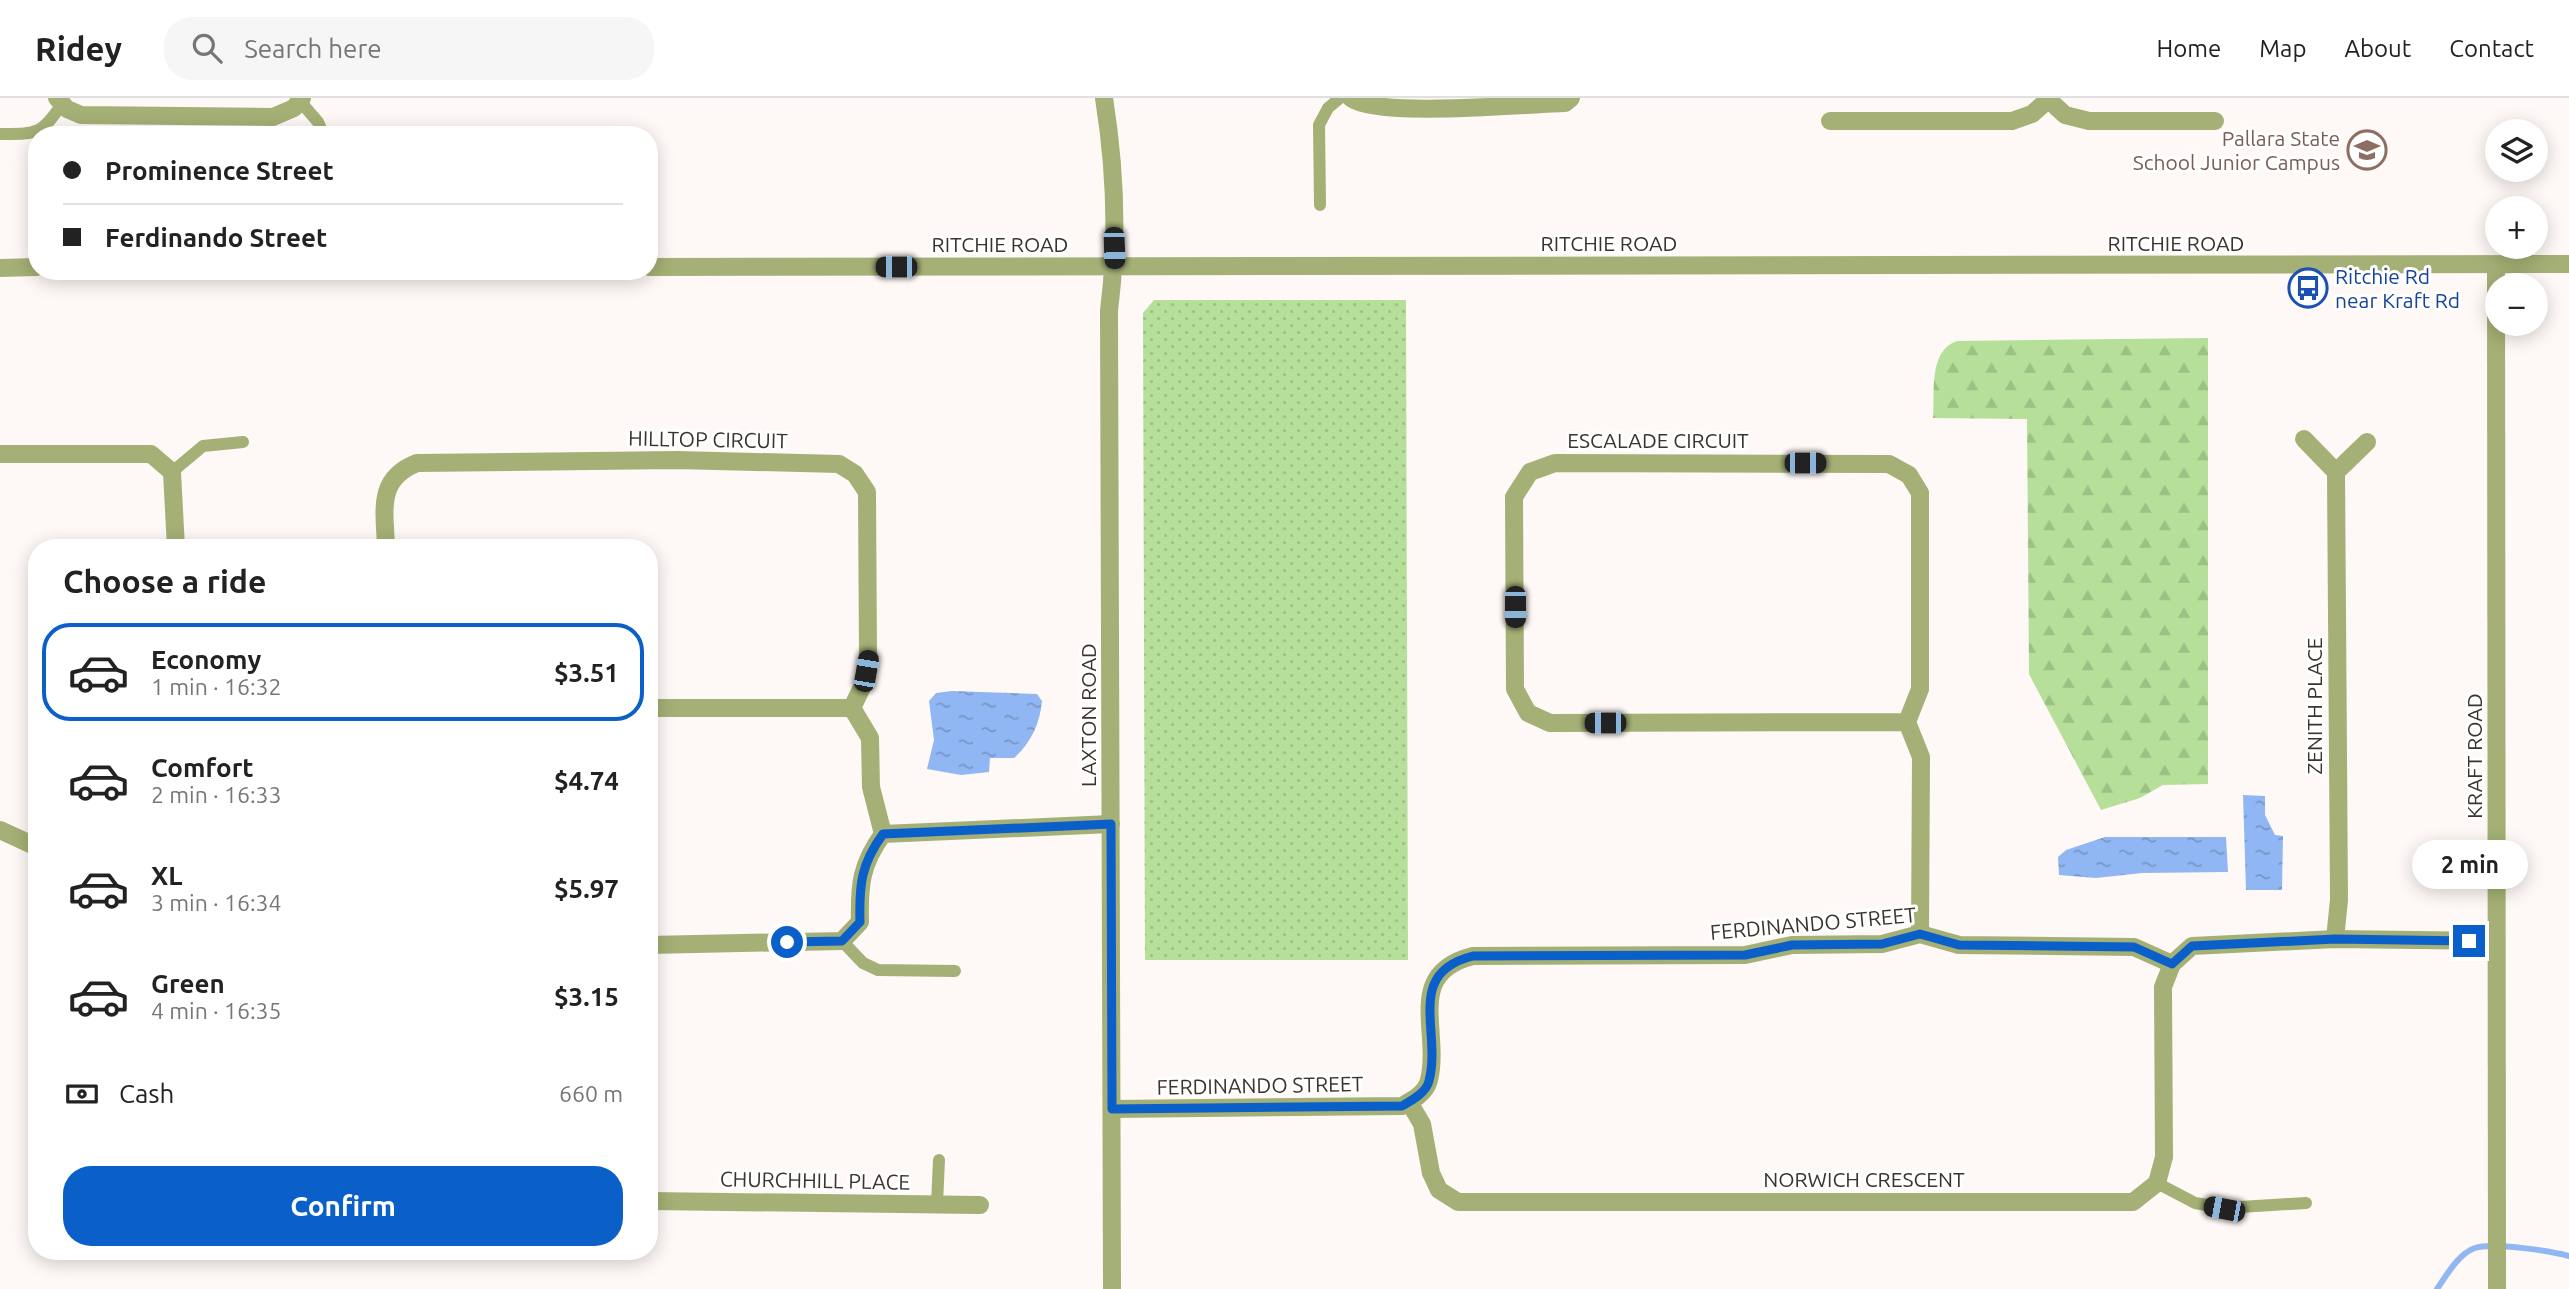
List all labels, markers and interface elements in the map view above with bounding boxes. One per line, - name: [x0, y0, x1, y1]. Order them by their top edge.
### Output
- search box: [164, 17, 654, 80]
- icon: search: [188, 29, 226, 67]
- text: Ridey: [35, 30, 122, 67]
- text: Search here: [244, 34, 382, 63]
- text: Home: [2156, 35, 2221, 62]
- text: Map: [2259, 35, 2306, 62]
- text: About: [2344, 35, 2411, 62]
- text: Contact: [2449, 35, 2534, 62]
- map controls: [2485, 119, 2548, 336]
- button: layers: [2485, 119, 2548, 182]
- place label: Pallara State School Junior Campus: [2133, 126, 2340, 174]
- school or university icon: Pallara State School Junior Campus: [2346, 129, 2388, 171]
- text: Prominence Street: [105, 156, 334, 185]
- button: +: [2485, 196, 2548, 259]
- text: Ferdinando Street: [105, 223, 327, 252]
- car: [1103, 227, 1126, 269]
- street label: RITCHIE ROAD: [1541, 231, 1677, 255]
- street label: RITCHIE ROAD: [2108, 231, 2244, 255]
- street label: RITCHIE ROAD: [932, 232, 1068, 256]
- car: [876, 257, 918, 278]
- place label: Ritchie Rd near Kraft Rd: [2335, 264, 2460, 312]
- bus stop icon: Ritchie Rd near Kraft Rd: [2287, 267, 2329, 309]
- button: −: [2485, 273, 2548, 336]
- street label: HILLTOP CIRCUIT: [628, 426, 788, 452]
- street label: ESCALADE CIRCUIT: [1567, 428, 1749, 452]
- car: [1785, 453, 1827, 474]
- text: Choose a ride: [63, 563, 266, 599]
- car: [1505, 586, 1526, 628]
- street label: ZENITH PLACE: [2302, 637, 2326, 775]
- icon: car: [67, 641, 130, 704]
- street label: LAXTON ROAD: [1076, 643, 1100, 787]
- text: Economy: [151, 645, 261, 674]
- car: [853, 648, 880, 694]
- text: $3.51: [554, 658, 619, 687]
- text: 1 min · 16:32: [151, 674, 282, 699]
- street label: KRAFT ROAD: [2462, 693, 2486, 819]
- car: [1585, 713, 1627, 734]
- icon: car: [67, 749, 130, 812]
- text: Comfort: [151, 753, 254, 782]
- text: $4.74: [554, 766, 619, 795]
- text: 2 min · 16:33: [151, 782, 282, 807]
- callout: 2 min: [2411, 840, 2527, 888]
- text: 2 min: [2441, 852, 2499, 877]
- icon: car: [67, 857, 130, 920]
- text: XL: [151, 861, 182, 890]
- text: $5.97: [554, 874, 619, 903]
- text: 3 min · 16:34: [151, 890, 282, 915]
- street label: FERDINANDO STREET: [1709, 902, 1917, 944]
- route end: [2453, 925, 2485, 957]
- route start: [771, 926, 803, 958]
- icon: car: [67, 965, 130, 1028]
- text: Green: [151, 969, 225, 998]
- text: $3.15: [554, 982, 619, 1011]
- text: 4 min · 16:35: [151, 998, 282, 1023]
- street label: FERDINANDO STREET: [1156, 1071, 1364, 1099]
- icon: cash: [63, 1075, 101, 1113]
- text: Cash: [119, 1079, 174, 1108]
- text: 660 m: [559, 1081, 623, 1106]
- button: Confirm: [63, 1166, 623, 1246]
- street label: CHURCHHILL PLACE: [720, 1166, 910, 1194]
- street label: NORWICH CRESCENT: [1763, 1167, 1965, 1191]
- car: [2202, 1195, 2247, 1223]

